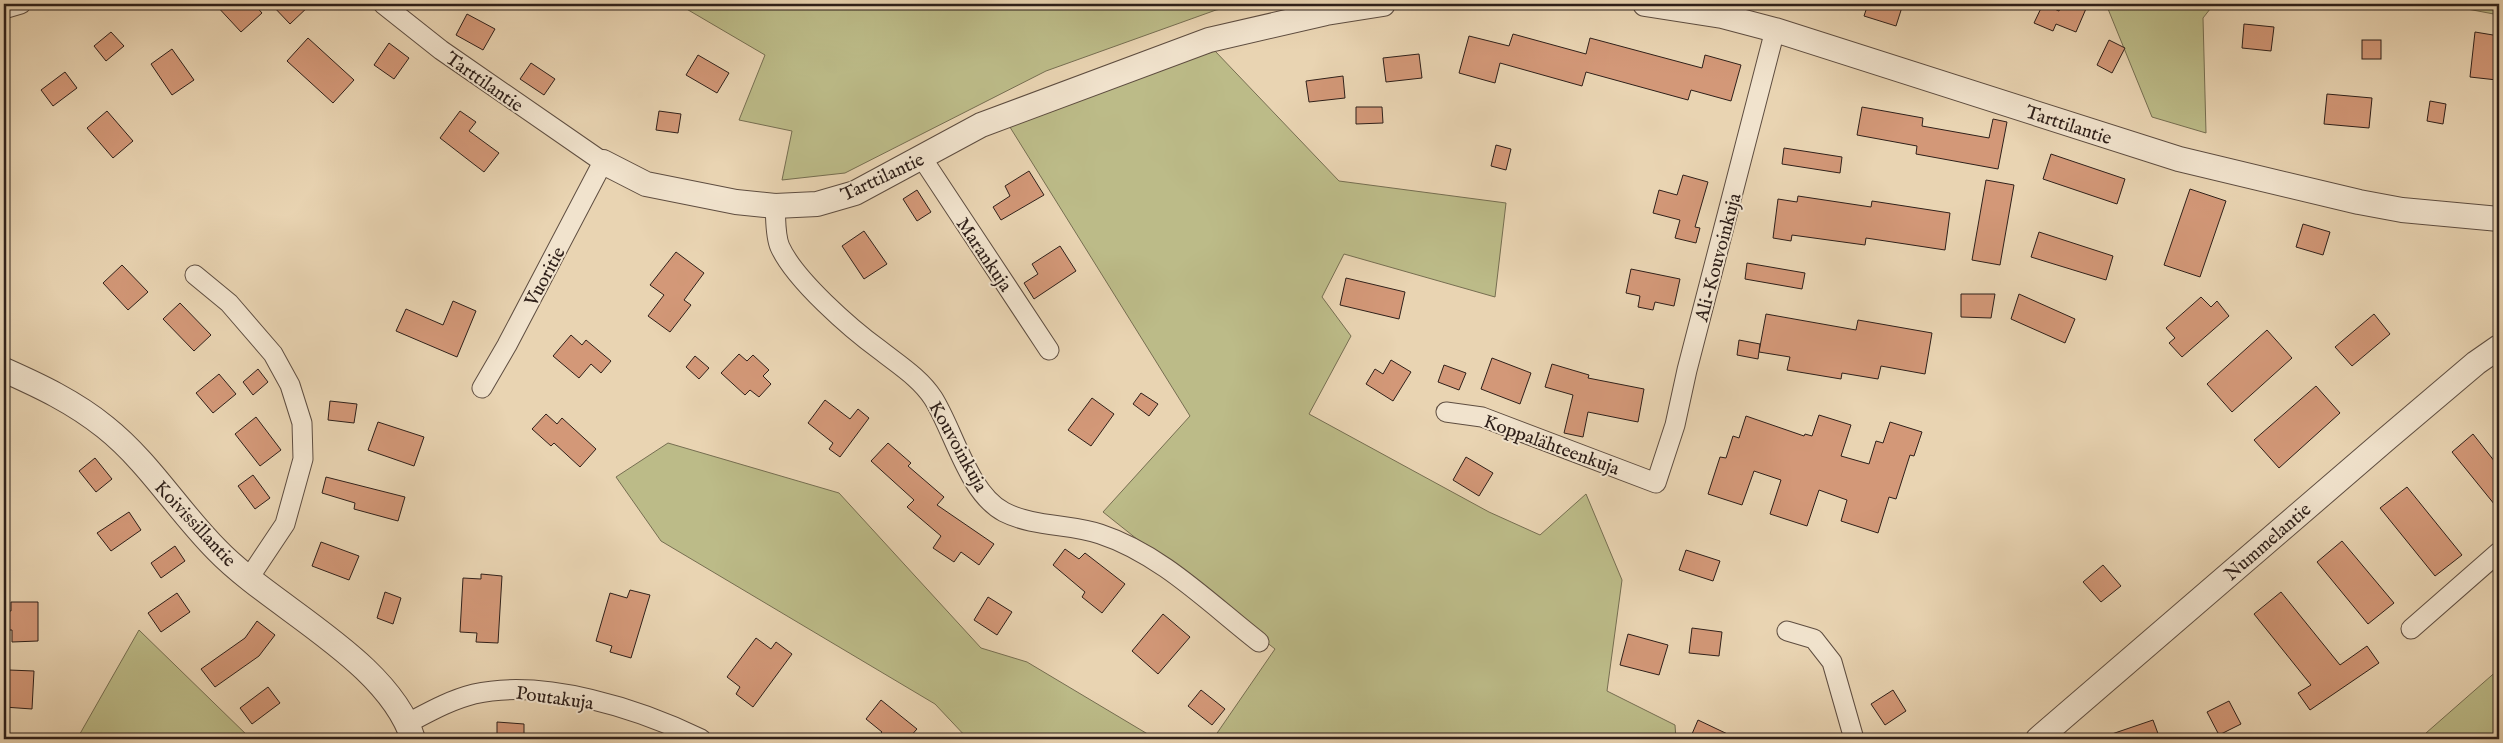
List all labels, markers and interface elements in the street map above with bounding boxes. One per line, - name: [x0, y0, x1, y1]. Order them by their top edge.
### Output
- street label: Tarttilantie: [440, 47, 528, 118]
- street label: Tarttilantie: [2022, 101, 2115, 151]
- street label: Tarttilantie: [837, 148, 929, 208]
- street label: Ali-Kouvoinkuja: [1690, 190, 1748, 325]
- street label: Marankuja: [950, 214, 1017, 297]
- street label: Vuoritie: [520, 243, 572, 312]
- street label: Kouvoinkuja: [922, 397, 992, 497]
- street label: Koppalähteenkuja: [1480, 410, 1623, 482]
- street label: Koivissillantie: [148, 476, 241, 573]
- street label: Nummelantie: [2220, 498, 2317, 587]
- street label: Poutakuja: [514, 682, 596, 716]

